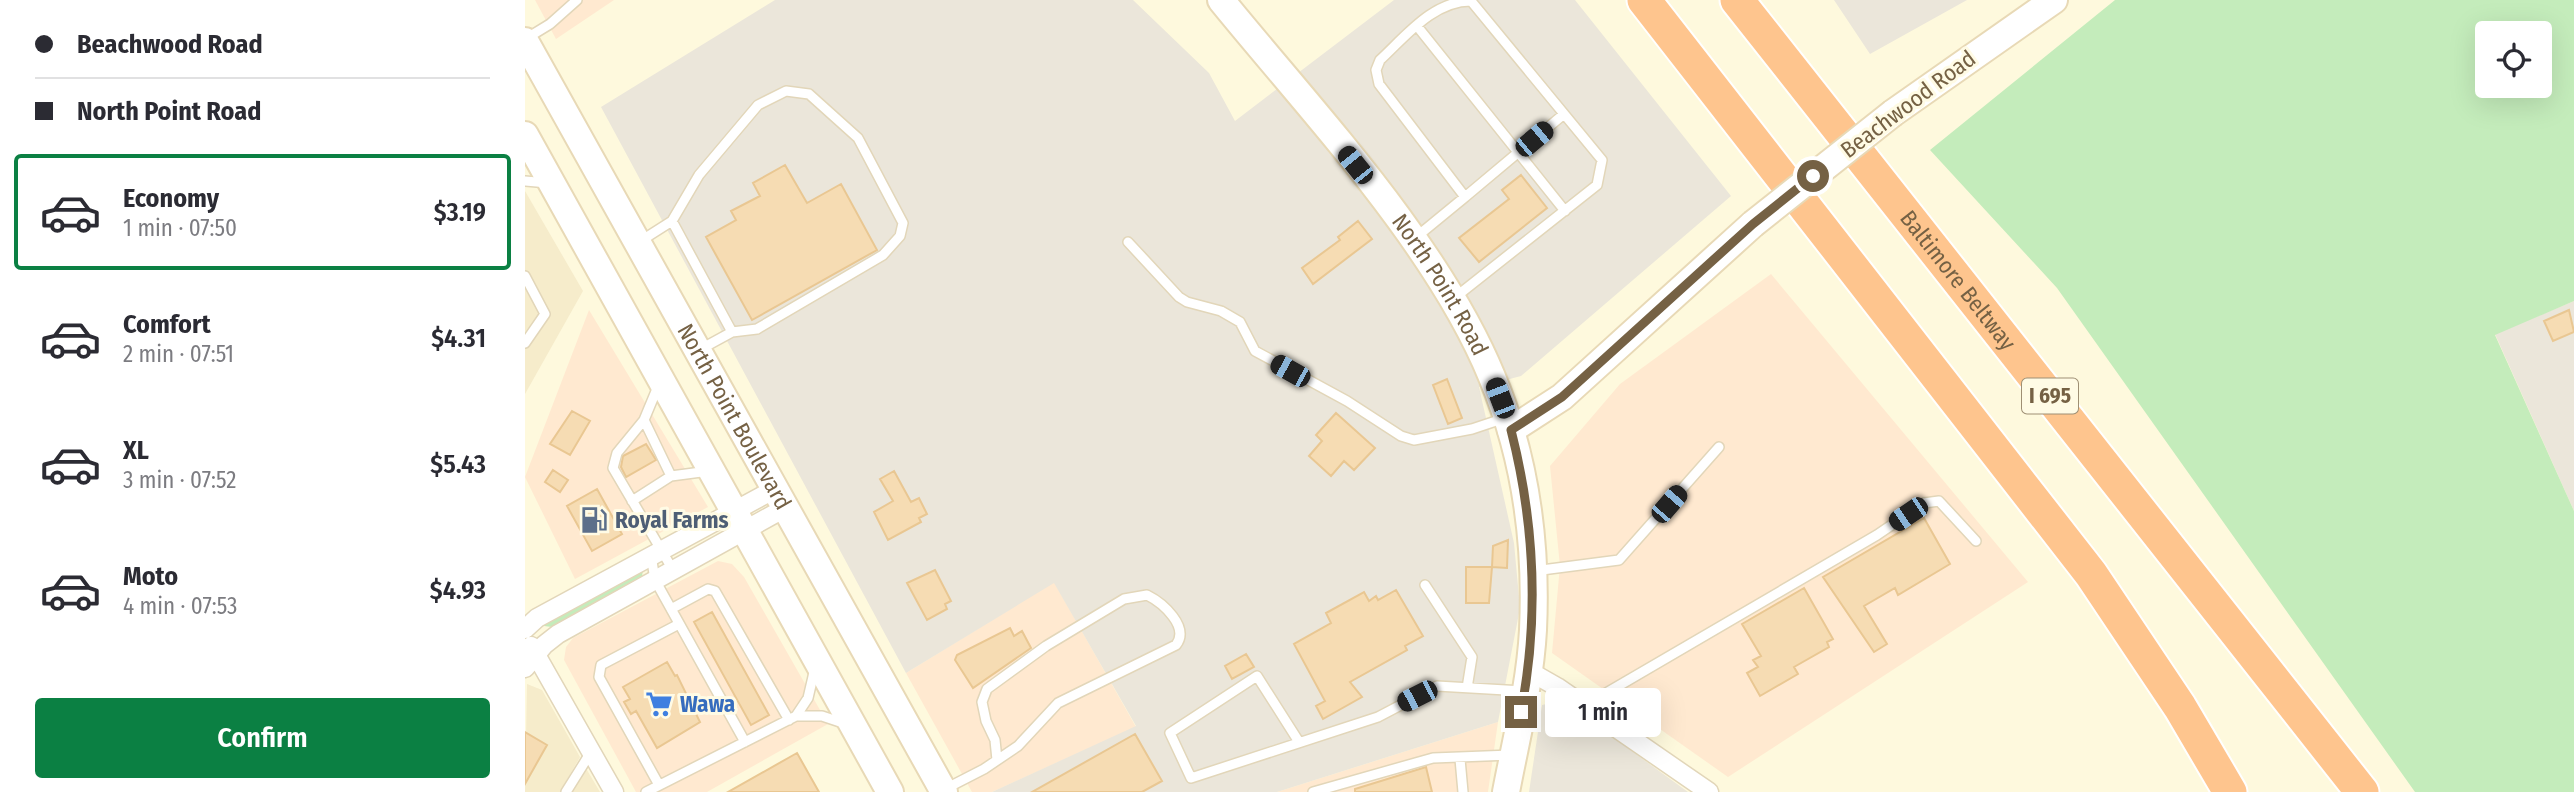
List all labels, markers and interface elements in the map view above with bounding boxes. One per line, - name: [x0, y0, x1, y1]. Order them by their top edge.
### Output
- map controls: [2475, 21, 2552, 98]
- button: locate: [2475, 21, 2552, 98]
- text: Beachwood Road: [77, 29, 263, 60]
- street label: Beachwood Road: [1835, 44, 1981, 164]
- text: North Point Road: [77, 96, 261, 127]
- car: [1512, 117, 1557, 161]
- car: [1334, 142, 1377, 188]
- route start: [1797, 160, 1829, 192]
- icon: car: [39, 181, 102, 244]
- text: Economy: [123, 183, 219, 214]
- text: $3.19: [434, 197, 486, 228]
- street label: Baltimore Beltway: [1894, 205, 2022, 356]
- street label: North Point Road: [1386, 208, 1494, 360]
- text: 1 min · 07:50: [123, 214, 237, 242]
- icon: car: [39, 307, 102, 370]
- text: Comfort: [123, 309, 211, 340]
- street label: North Point Boulevard: [672, 319, 797, 514]
- text: $4.31: [431, 323, 486, 354]
- text: 2 min · 07:51: [123, 340, 234, 368]
- car: [1267, 352, 1314, 390]
- car: [1483, 375, 1518, 421]
- road number: I 695: [2022, 378, 2078, 414]
- icon: car: [39, 433, 102, 496]
- text: XL: [123, 435, 149, 466]
- text: $5.43: [430, 449, 486, 480]
- text: 3 min · 07:52: [123, 466, 236, 494]
- car: [1648, 481, 1691, 527]
- car: [1885, 494, 1932, 534]
- fuel station icon: Royal Farms: [579, 505, 609, 535]
- place label: Royal Farms: [615, 506, 729, 534]
- icon: car: [39, 559, 102, 622]
- text: Moto: [123, 561, 178, 592]
- text: $4.93: [430, 575, 486, 606]
- text: 4 min · 07:53: [123, 592, 237, 620]
- car: [1394, 677, 1441, 715]
- callout: 1 min: [1545, 688, 1661, 736]
- supermarket icon: Wawa: [644, 689, 674, 719]
- place label: Wawa: [680, 690, 735, 718]
- route end: [1505, 696, 1537, 728]
- button: Confirm: [35, 698, 490, 778]
- text: 1 min: [1578, 698, 1628, 726]

